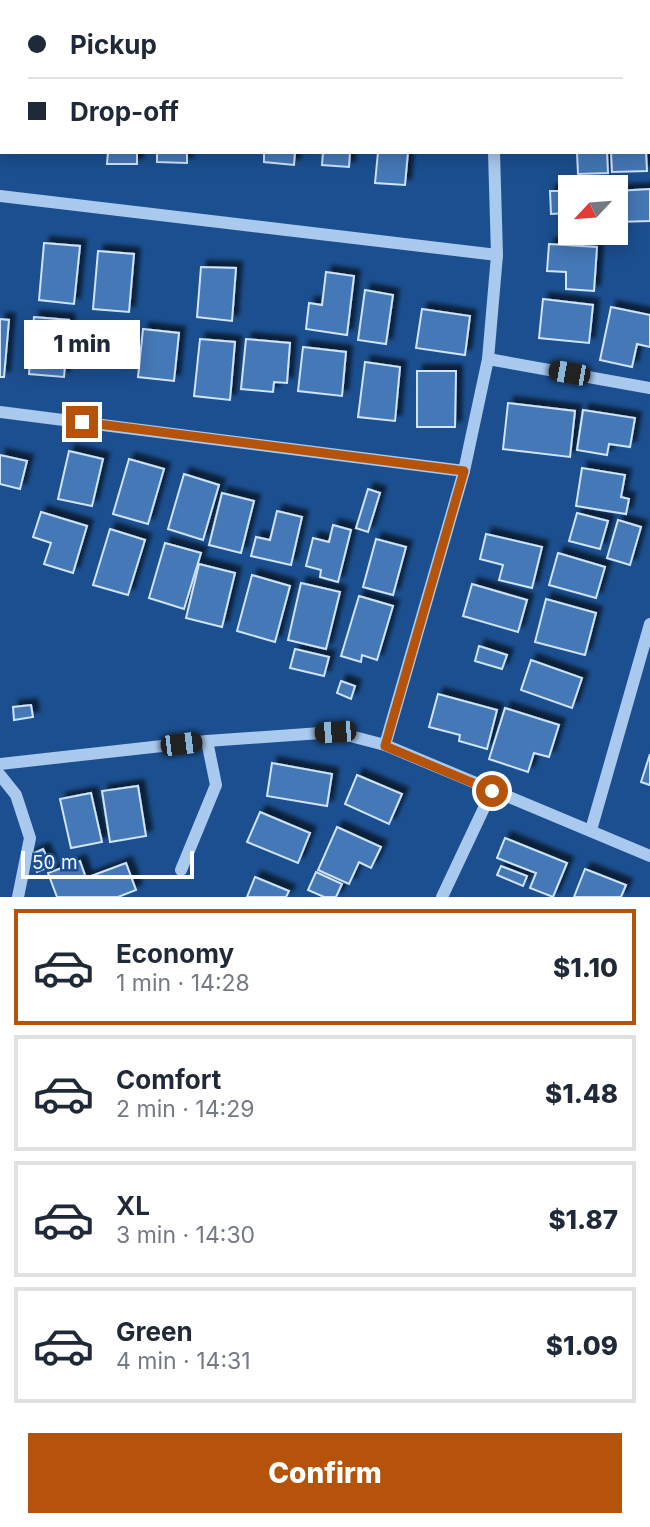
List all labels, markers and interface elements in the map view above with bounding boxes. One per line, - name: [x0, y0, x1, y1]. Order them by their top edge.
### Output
- text: Pickup: [70, 29, 157, 60]
- text: Drop-off: [70, 96, 179, 127]
- north arrow: [558, 175, 628, 245]
- map controls: [558, 175, 628, 245]
- callout: 1 min: [24, 320, 140, 370]
- text: 1 min: [53, 330, 111, 358]
- car: [547, 359, 592, 387]
- route end: [66, 406, 98, 438]
- car: [314, 720, 357, 744]
- car: [159, 731, 204, 757]
- route start: [476, 775, 508, 807]
- scale bar: [21, 848, 194, 880]
- text: 50 m: [32, 851, 78, 874]
- icon: car: [32, 936, 95, 999]
- text: Economy: [116, 938, 234, 969]
- text: $1.10: [553, 952, 618, 983]
- text: 1 min · 14:28: [116, 969, 250, 997]
- icon: car: [32, 1062, 95, 1125]
- text: Comfort: [116, 1064, 221, 1095]
- text: $1.48: [545, 1078, 618, 1109]
- text: 2 min · 14:29: [116, 1095, 255, 1123]
- icon: car: [32, 1188, 95, 1251]
- text: XL: [116, 1190, 150, 1221]
- text: $1.87: [548, 1204, 618, 1235]
- text: 3 min · 14:30: [116, 1221, 255, 1249]
- icon: car: [32, 1314, 95, 1377]
- text: Green: [116, 1316, 193, 1347]
- text: $1.09: [546, 1330, 618, 1361]
- text: 4 min · 14:31: [116, 1347, 251, 1375]
- button: Confirm: [28, 1433, 622, 1513]

